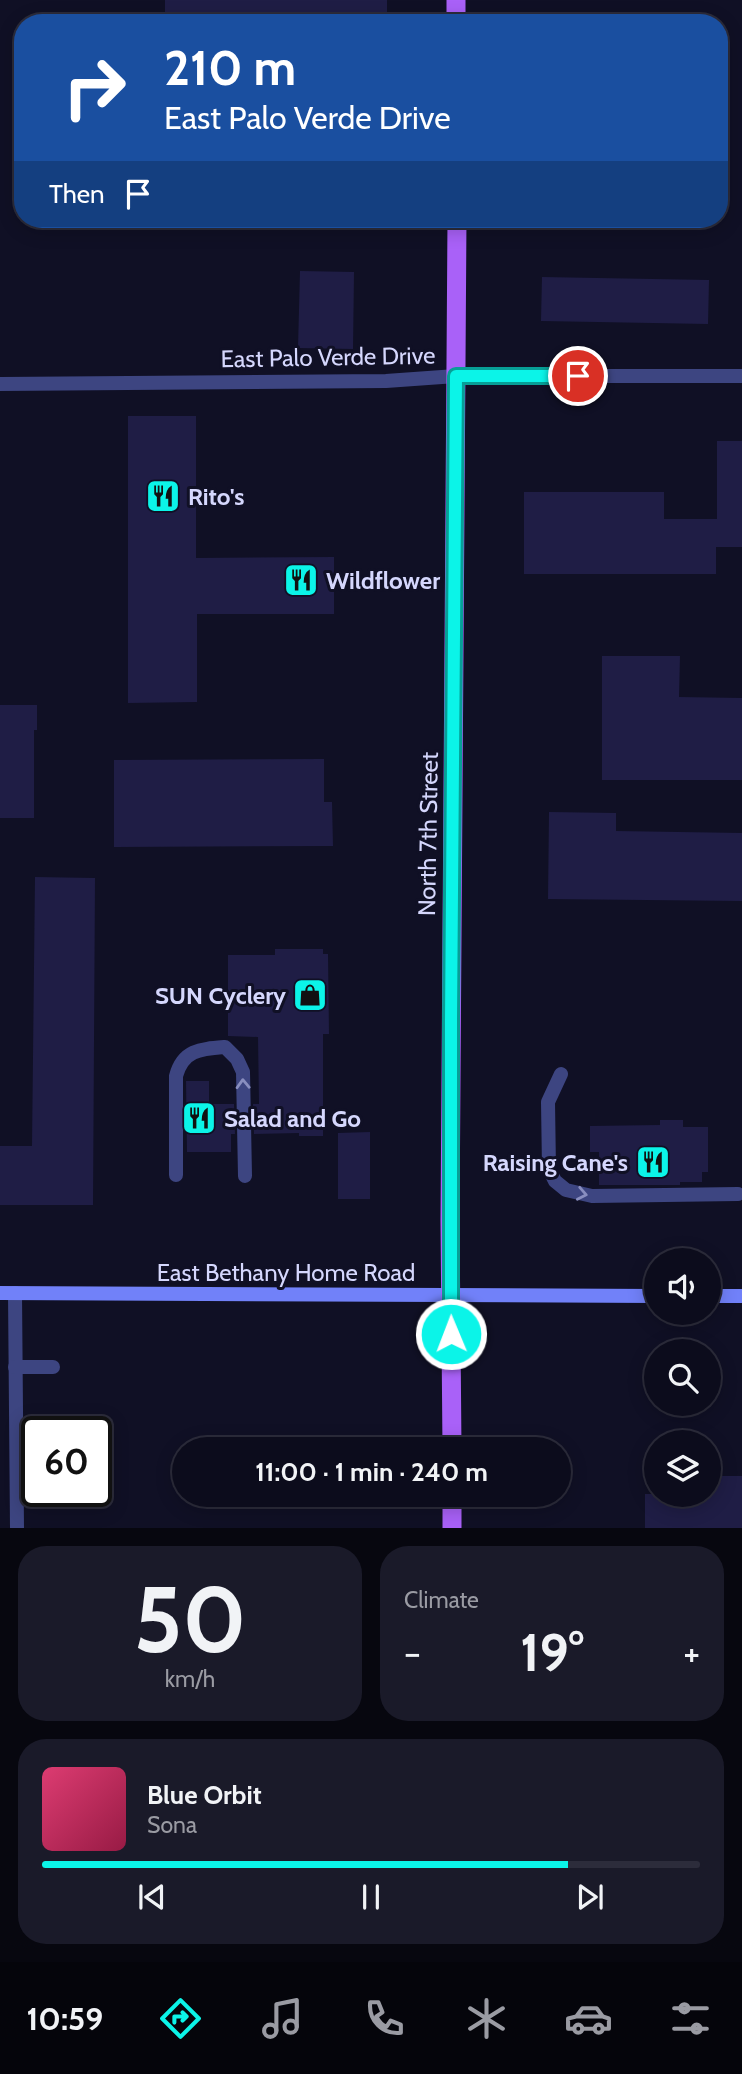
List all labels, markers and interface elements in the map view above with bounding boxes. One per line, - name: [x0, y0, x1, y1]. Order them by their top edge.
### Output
- text: 210 m: [164, 38, 296, 97]
- icon: right: [49, 42, 140, 133]
- text: East Palo Verde Drive: [164, 98, 451, 137]
- icon: arrive: [119, 175, 157, 213]
- text: Then: [49, 178, 105, 210]
- street label: East Palo Verde Drive: [220, 341, 436, 373]
- pin: [548, 346, 608, 406]
- icon: arrive: [559, 357, 597, 395]
- restaurant icon: Rito's: [144, 477, 182, 515]
- place label: Rito's: [188, 482, 244, 511]
- restaurant icon: Wildflower: [282, 561, 320, 599]
- place label: Wildflower: [326, 566, 440, 595]
- street label: North 7th Street: [412, 752, 444, 916]
- shop icon: SUN Cyclery: [291, 976, 329, 1014]
- place label: SUN Cyclery: [155, 981, 286, 1010]
- one-way arrow: [236, 1078, 251, 1089]
- restaurant icon: Salad and Go: [180, 1099, 218, 1137]
- place label: Salad and Go: [224, 1104, 361, 1133]
- restaurant icon: Raising Cane's: [634, 1143, 672, 1181]
- place label: Raising Cane's: [483, 1148, 628, 1177]
- one-way arrow: [576, 1185, 588, 1200]
- map controls: [644, 1248, 721, 1507]
- button: sound: [644, 1248, 721, 1325]
- street label: East Bethany Home Road: [157, 1258, 415, 1287]
- position arrow: [414, 1297, 488, 1371]
- button: search: [644, 1339, 721, 1416]
- speed limit sign: 60: [21, 1416, 112, 1507]
- button: layers: [644, 1430, 721, 1507]
- text: 11:00 · 1 min · 240 m: [255, 1456, 488, 1488]
- text: 50: [133, 1564, 247, 1675]
- text: Climate: [404, 1586, 479, 1614]
- text: 19°: [520, 1621, 584, 1684]
- text: −: [404, 1629, 421, 1676]
- text: +: [683, 1629, 700, 1676]
- text: km/h: [165, 1665, 215, 1693]
- text: Blue Orbit: [147, 1779, 262, 1811]
- text: Sona: [147, 1811, 197, 1839]
- icon: previous: [133, 1878, 171, 1916]
- icon: pause: [352, 1878, 390, 1916]
- icon: next: [571, 1878, 609, 1916]
- icon: directions: [156, 1994, 205, 2043]
- icon: music: [258, 1994, 307, 2043]
- icon: phone: [360, 1994, 409, 2043]
- icon: climate: [462, 1994, 511, 2043]
- icon: car: [564, 1994, 613, 2043]
- icon: filters: [666, 1994, 715, 2043]
- text: 10:59: [27, 1999, 103, 2038]

